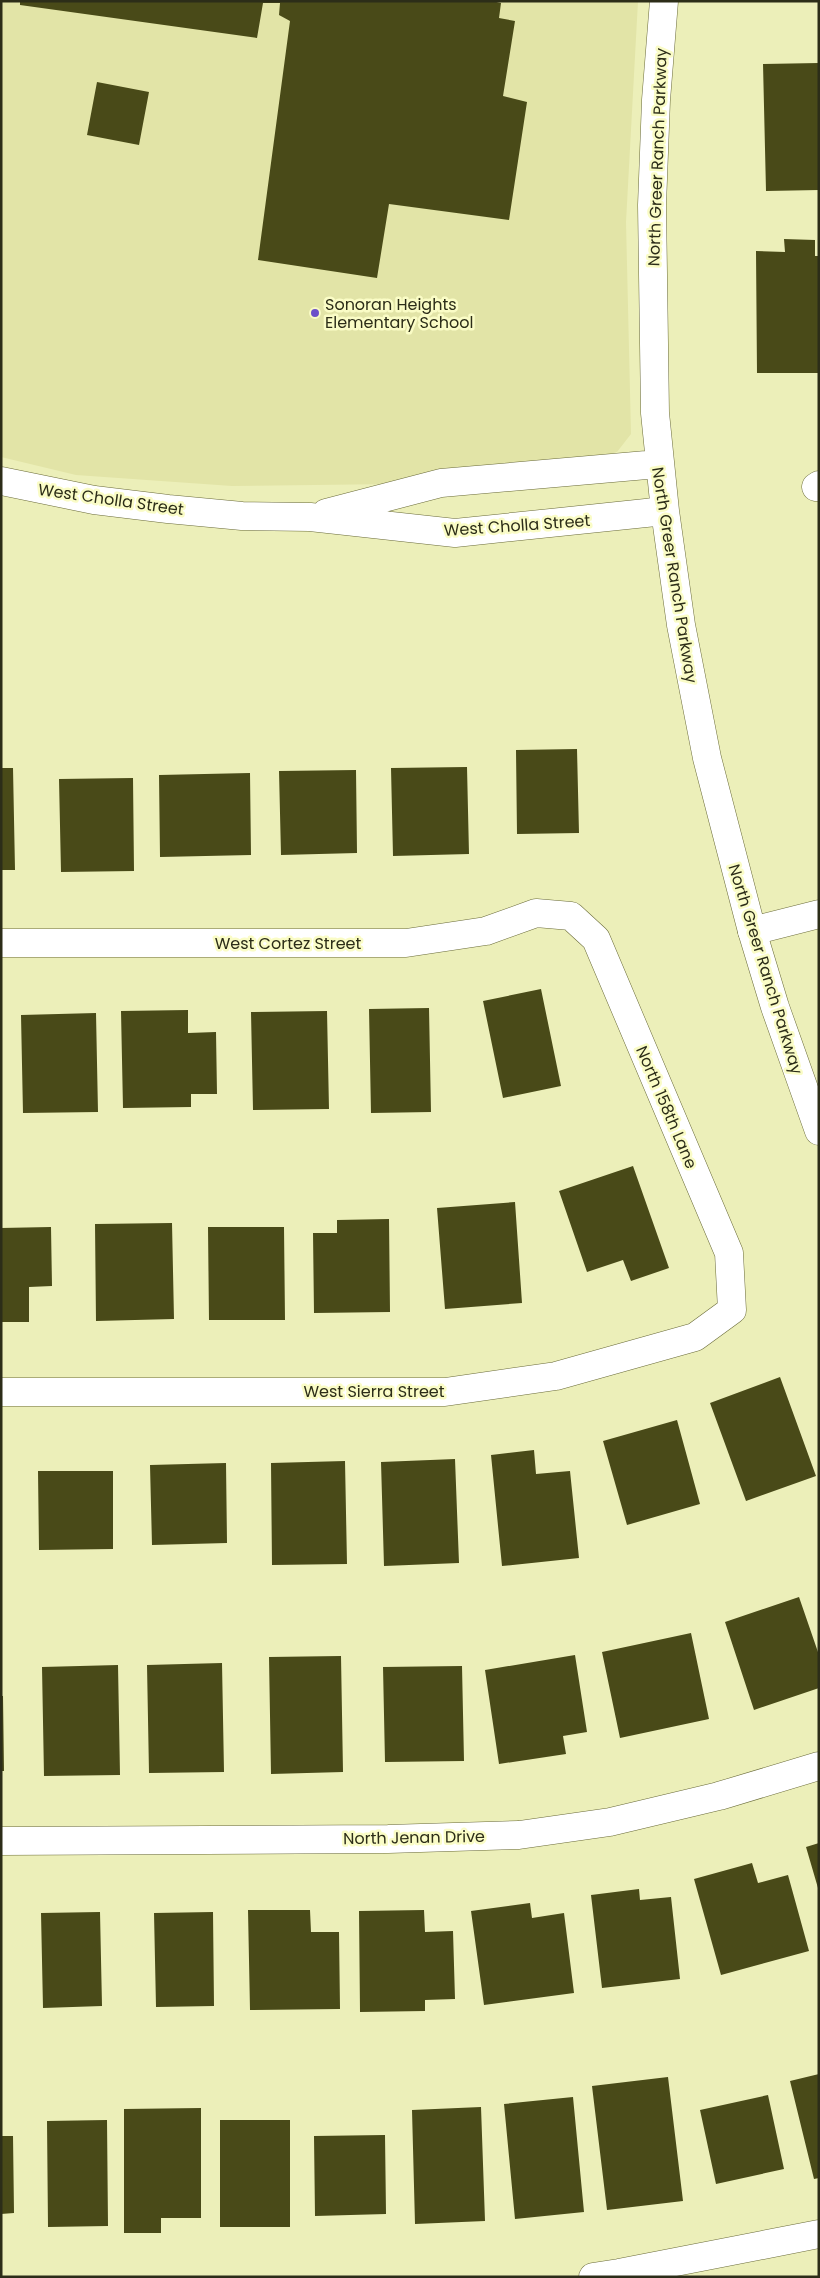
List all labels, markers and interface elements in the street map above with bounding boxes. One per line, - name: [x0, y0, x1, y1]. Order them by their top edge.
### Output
- street label: North Greer Ranch Parkway: [642, 47, 673, 267]
- place label: Sonoran Heights Elementary School: [325, 293, 473, 334]
- marker: Sonoran Heights Elementary School: [309, 307, 321, 319]
- street label: North Greer Ranch Parkway: [646, 465, 703, 685]
- street label: West Cholla Street: [37, 478, 185, 521]
- street label: West Cholla Street: [443, 509, 591, 542]
- street label: North Greer Ranch Parkway: [723, 861, 808, 1077]
- street label: West Cortez Street: [215, 932, 362, 955]
- street label: North 158th Lane: [630, 1042, 703, 1172]
- street label: West Sierra Street: [303, 1380, 445, 1403]
- street label: North Jenan Drive: [343, 1825, 485, 1850]

